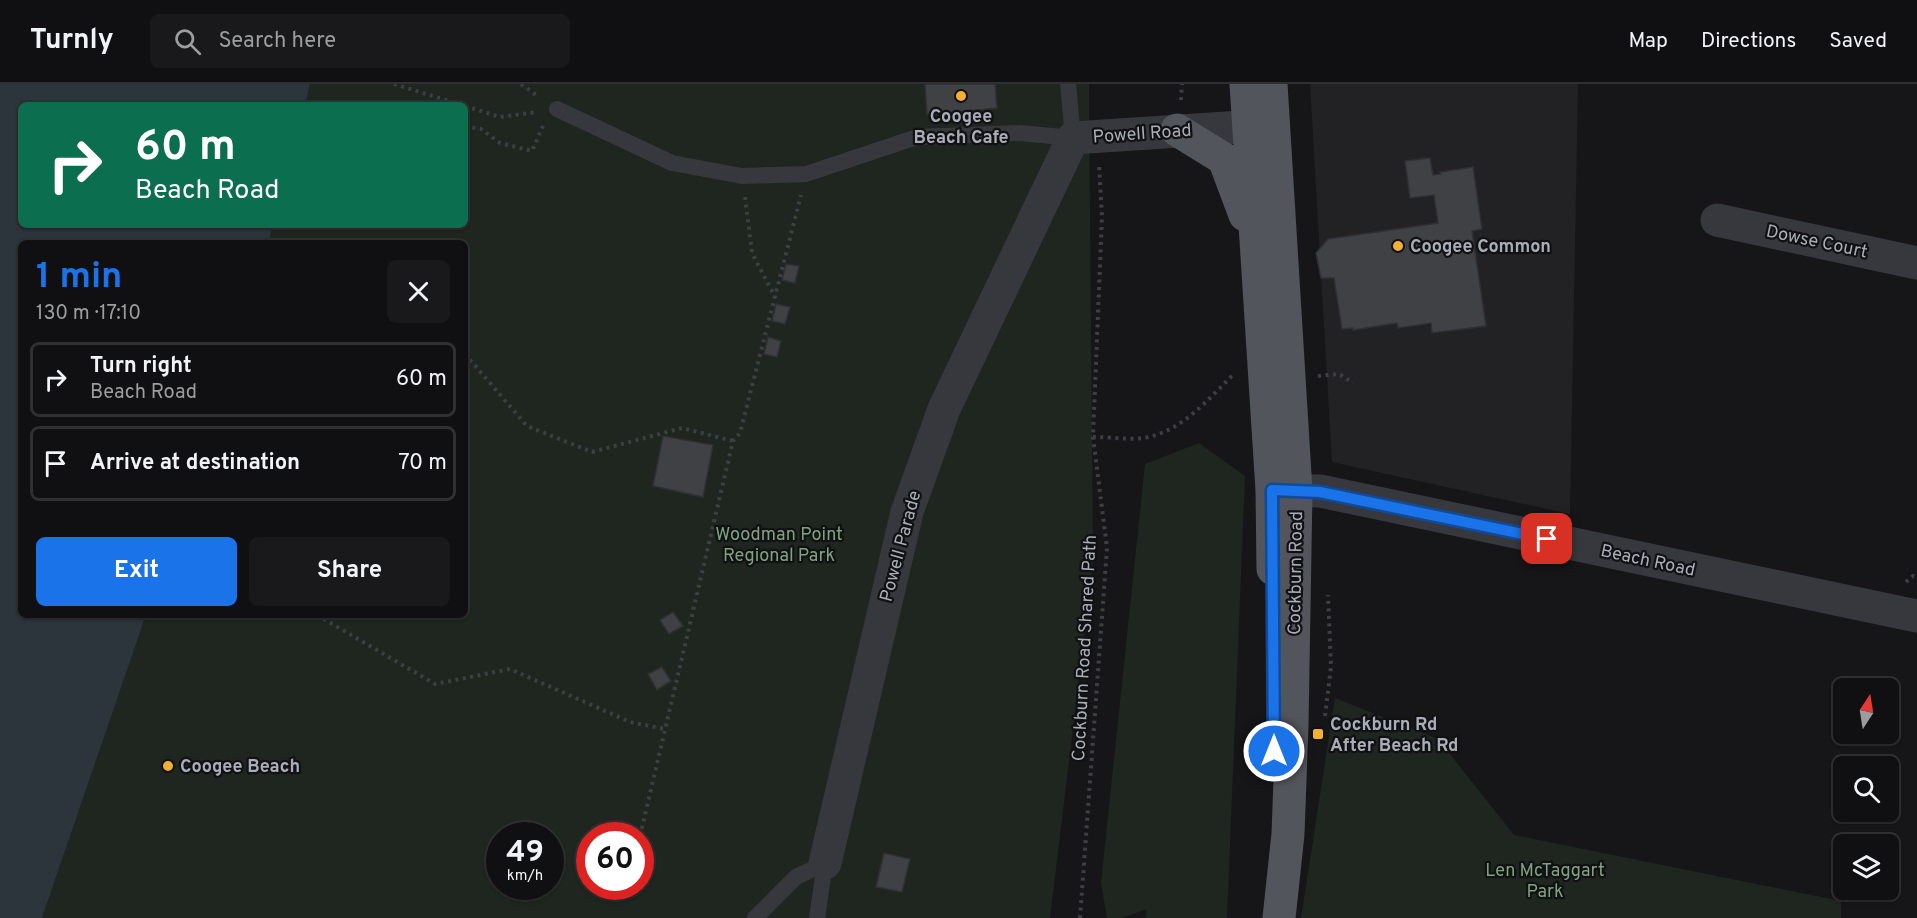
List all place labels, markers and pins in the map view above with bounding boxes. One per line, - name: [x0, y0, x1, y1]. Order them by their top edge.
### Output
- marker: Coogee Beach Cafe: [954, 89, 968, 103]
- place label: Coogee Beach Cafe: [913, 106, 1009, 150]
- place label: Coogee Common: [1410, 236, 1551, 259]
- marker: Coogee Common: [1391, 239, 1405, 253]
- pin: [1521, 513, 1572, 564]
- place label: Cockburn Rd After Beach Rd: [1330, 714, 1458, 758]
- marker: Cockburn Rd After Beach Rd: [1311, 727, 1325, 741]
- place label: Coogee Beach: [180, 756, 300, 779]
- marker: Coogee Beach: [161, 759, 175, 773]

